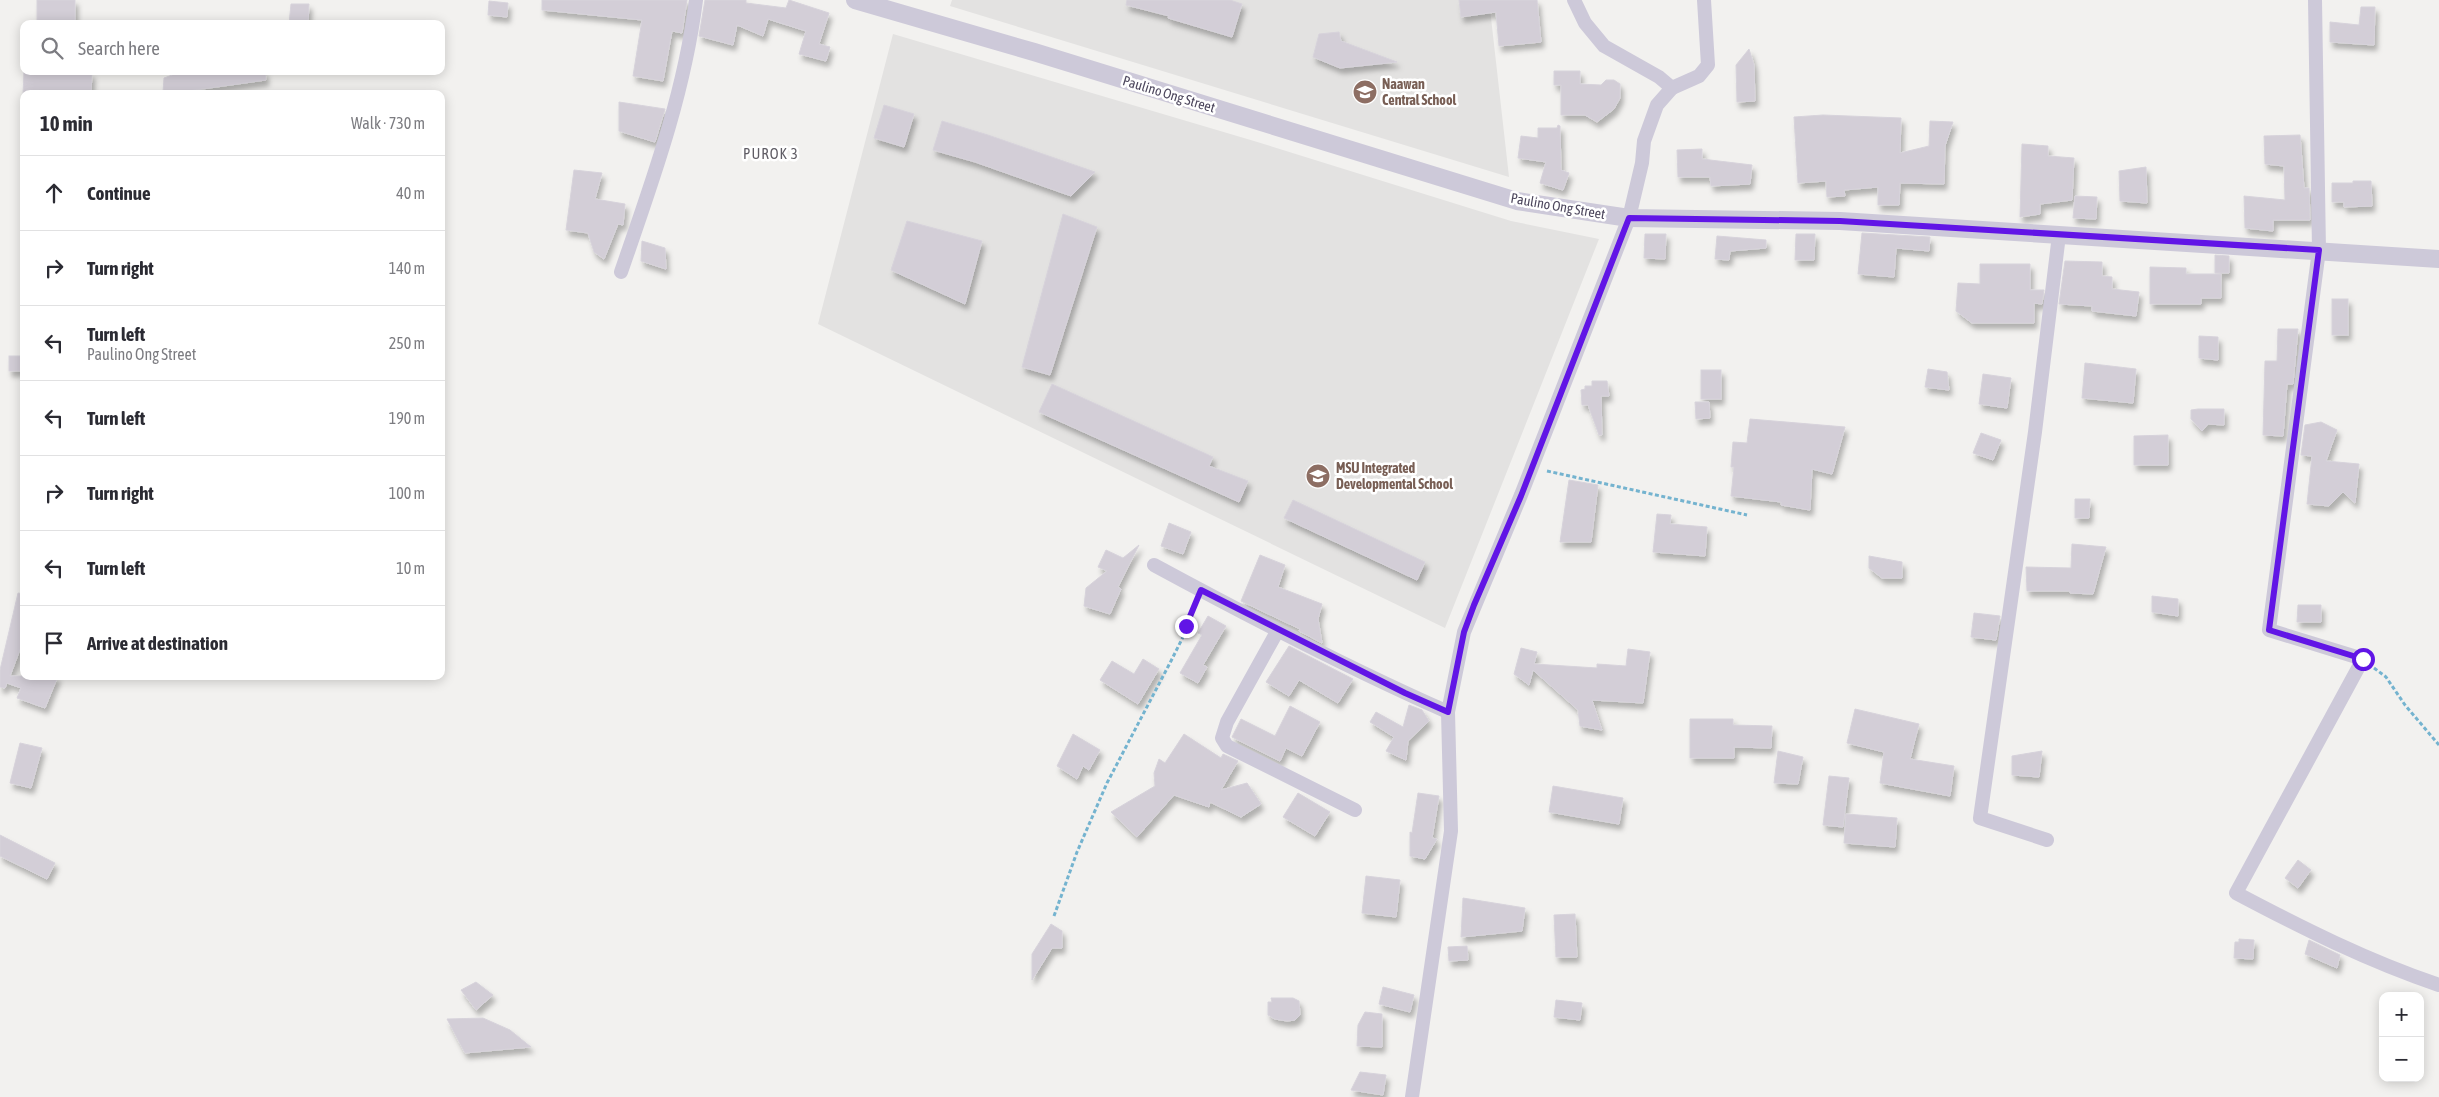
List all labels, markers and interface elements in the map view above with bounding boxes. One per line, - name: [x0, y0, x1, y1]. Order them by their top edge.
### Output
- search box: [20, 20, 445, 75]
- icon: search: [38, 34, 66, 62]
- text: Search here: [78, 37, 160, 59]
- street label: Paulino Ong Street: [1121, 72, 1217, 116]
- place label: Naawan Central School: [1382, 76, 1456, 108]
- school or university icon: Naawan Central School: [1352, 79, 1378, 105]
- text: 10 min: [40, 111, 93, 135]
- text: Walk · 730 m: [351, 114, 425, 132]
- district label: PUROK 3: [743, 145, 799, 162]
- icon: ahead: [40, 179, 68, 207]
- text: Continue: [87, 182, 151, 204]
- text: 40 m: [396, 184, 425, 202]
- street label: Paulino Ong Street: [1509, 190, 1607, 222]
- icon: right: [40, 254, 68, 282]
- text: Turn right: [87, 257, 154, 279]
- text: 140 m: [389, 259, 425, 277]
- text: Turn left: [87, 323, 145, 345]
- icon: left: [40, 329, 68, 357]
- text: 250 m: [389, 334, 425, 352]
- text: Paulino Ong Street: [87, 345, 196, 363]
- icon: left: [40, 404, 68, 432]
- text: Turn left: [87, 407, 145, 429]
- text: 190 m: [389, 409, 425, 427]
- place label: MSU Integrated Developmental School: [1336, 460, 1453, 492]
- school or university icon: MSU Integrated Developmental School: [1305, 463, 1331, 489]
- icon: right: [40, 479, 68, 507]
- text: Turn right: [87, 482, 154, 504]
- text: 100 m: [389, 484, 425, 502]
- icon: left: [40, 554, 68, 582]
- text: Turn left: [87, 557, 145, 579]
- text: 10 m: [396, 559, 425, 577]
- route end: [1175, 615, 1198, 638]
- icon: arrive: [40, 629, 68, 657]
- text: Arrive at destination: [87, 632, 228, 654]
- route start: [2352, 648, 2375, 671]
- map controls: [2379, 992, 2424, 1082]
- button: +: [2379, 992, 2424, 1037]
- button: −: [2379, 1037, 2424, 1082]

